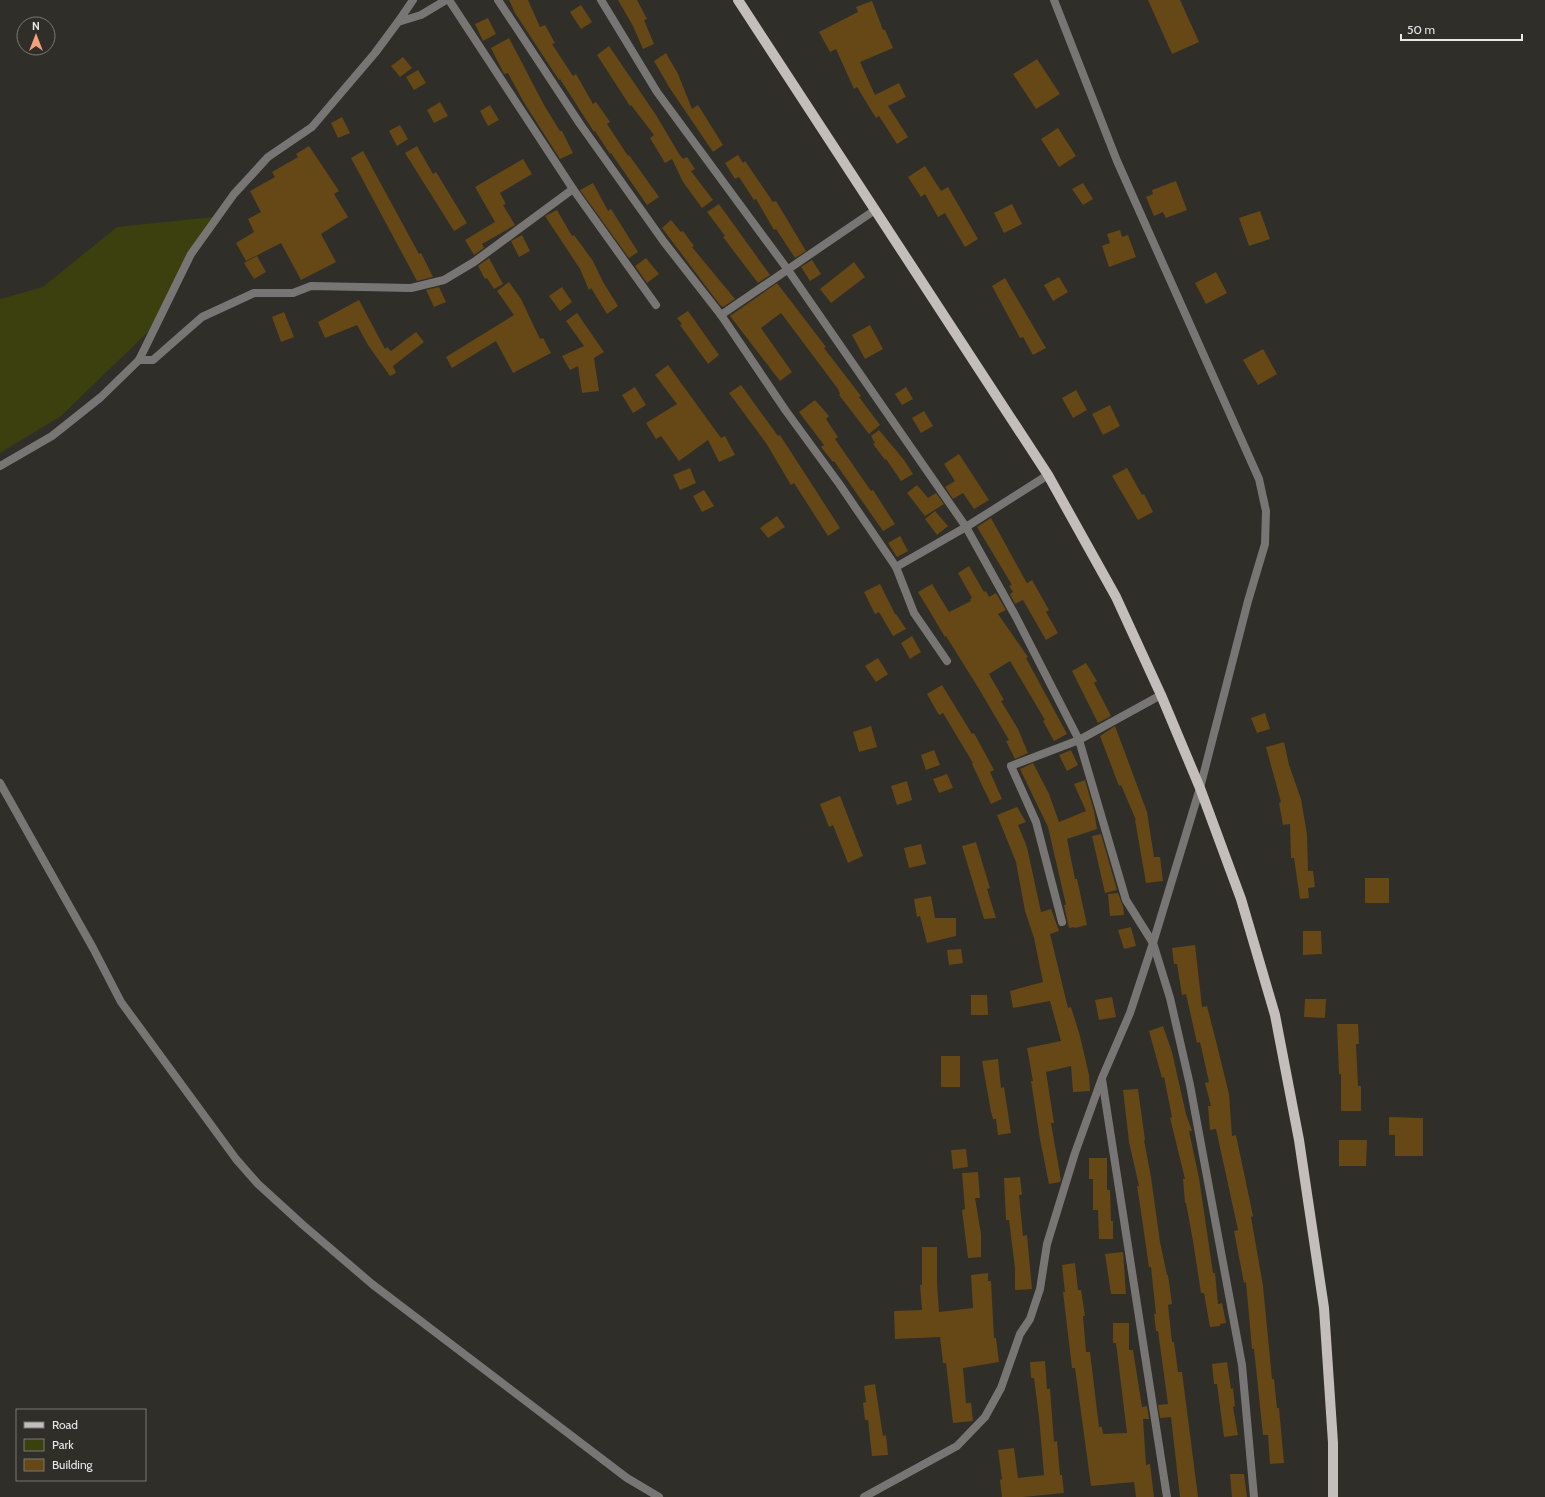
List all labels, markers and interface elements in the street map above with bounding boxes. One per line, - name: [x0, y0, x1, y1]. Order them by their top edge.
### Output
- north arrow: [16, 16, 56, 56]
- scale bar: [1401, 16, 1522, 42]
- text: N: [32, 19, 40, 33]
- text: 50 m: [1407, 22, 1435, 37]
- legend: [16, 1409, 146, 1481]
- text: Road: [52, 1417, 78, 1432]
- text: Park: [52, 1437, 74, 1452]
- text: Building: [52, 1457, 94, 1472]

